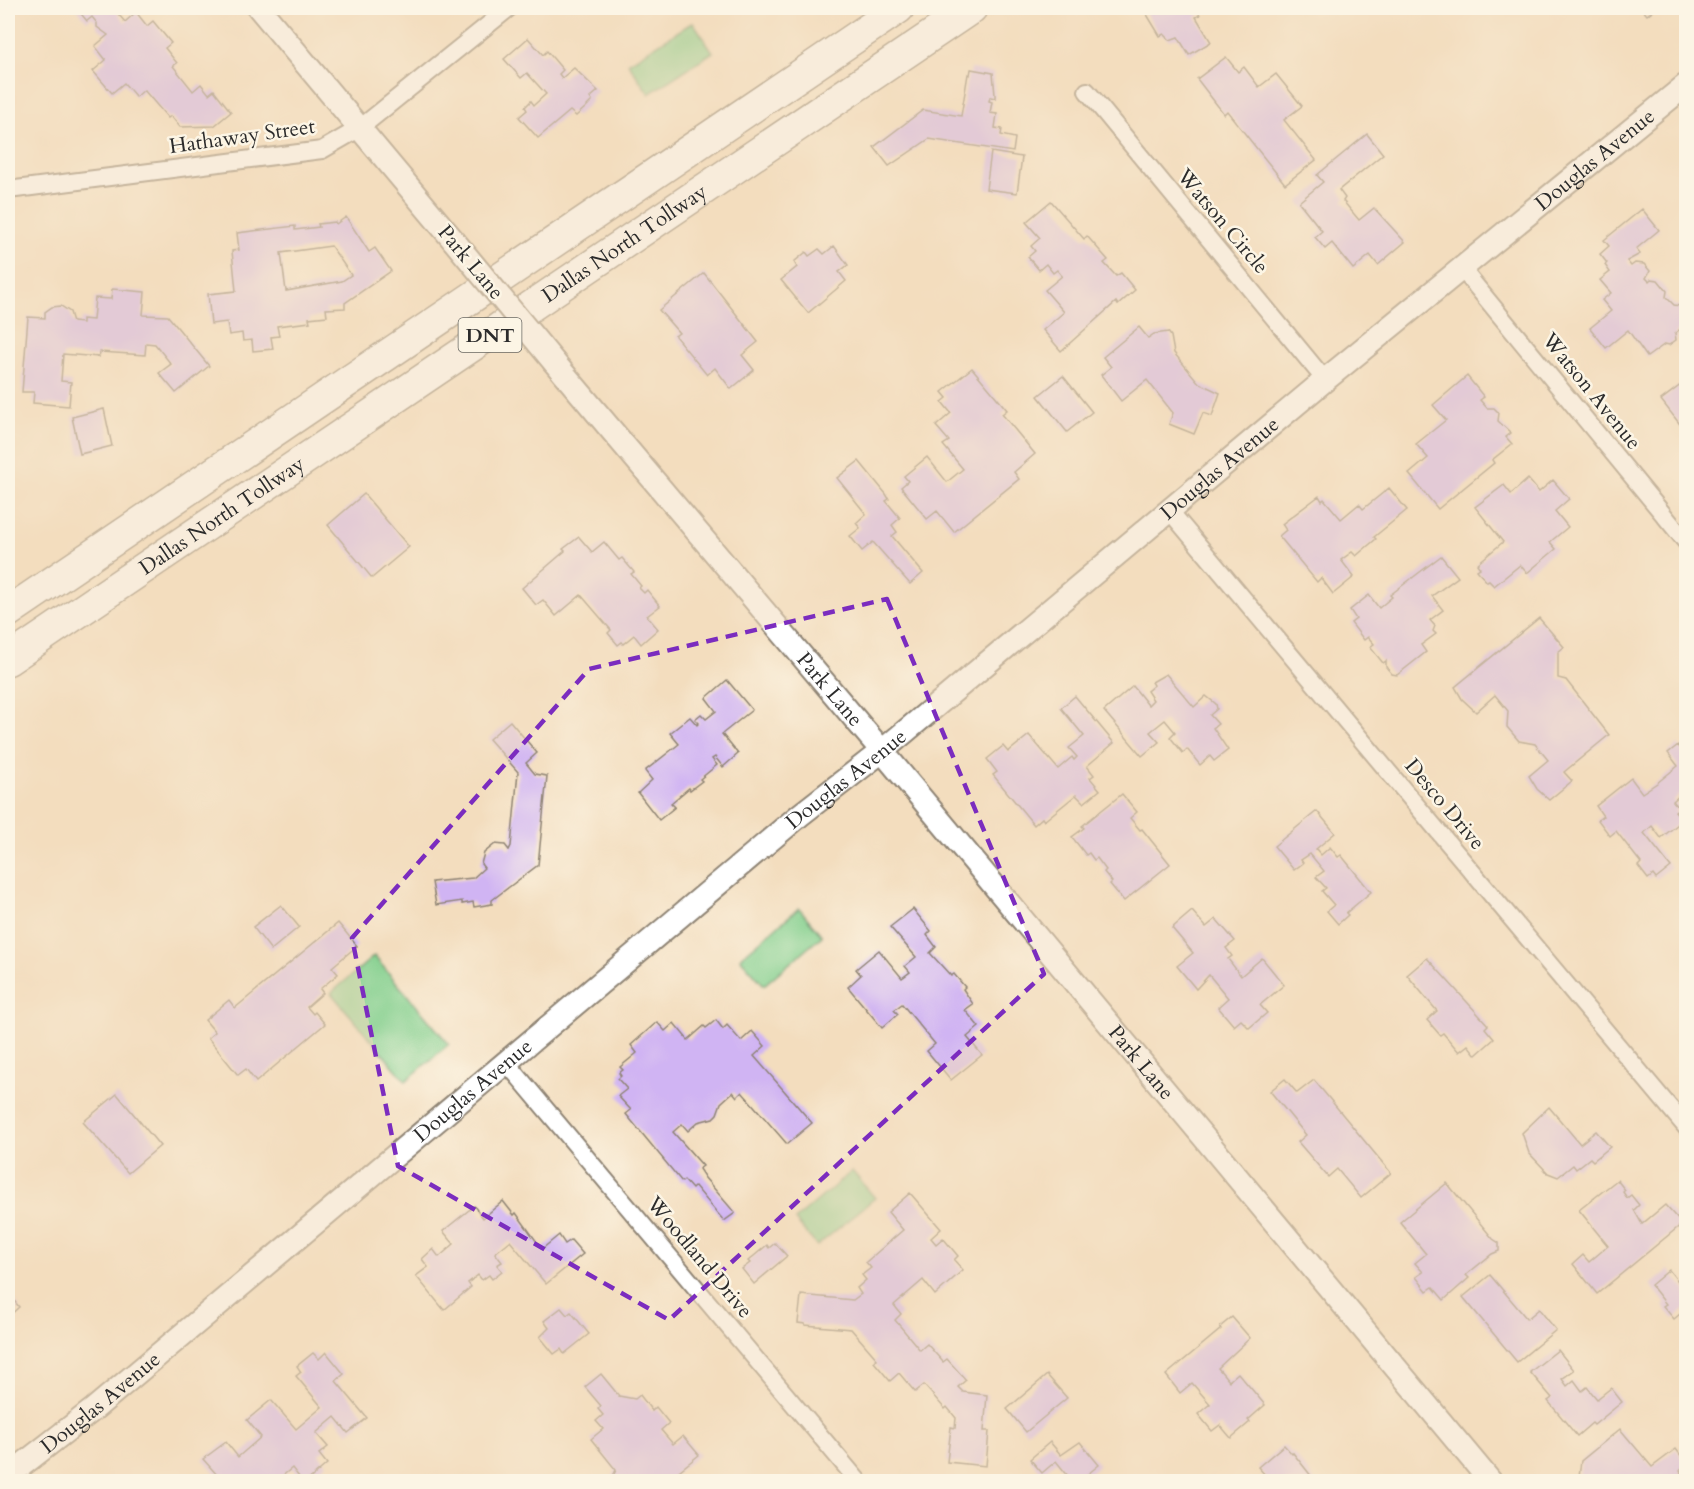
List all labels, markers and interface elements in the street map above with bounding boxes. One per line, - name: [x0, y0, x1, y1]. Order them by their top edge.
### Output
- street label: Douglas Avenue: [1529, 102, 1661, 218]
- street label: Hathaway Street: [167, 112, 317, 161]
- street label: Watson Circle: [1169, 162, 1275, 280]
- street label: Dallas North Tollway: [536, 177, 713, 310]
- street label: Park Lane: [431, 219, 510, 306]
- road number: DNT: [458, 318, 522, 352]
- street label: Watson Avenue: [1535, 326, 1648, 456]
- street label: Douglas Avenue: [1154, 410, 1286, 527]
- street label: Dallas North Tollway: [134, 450, 310, 582]
- street label: Park Lane: [790, 646, 869, 733]
- street label: Douglas Avenue: [779, 722, 913, 836]
- street label: Desco Drive: [1398, 752, 1491, 856]
- street label: Park Lane: [1101, 1019, 1181, 1106]
- street label: Douglas Avenue: [408, 1032, 539, 1149]
- street label: Woodland Drive: [639, 1189, 759, 1324]
- street label: Douglas Avenue: [35, 1345, 167, 1460]

